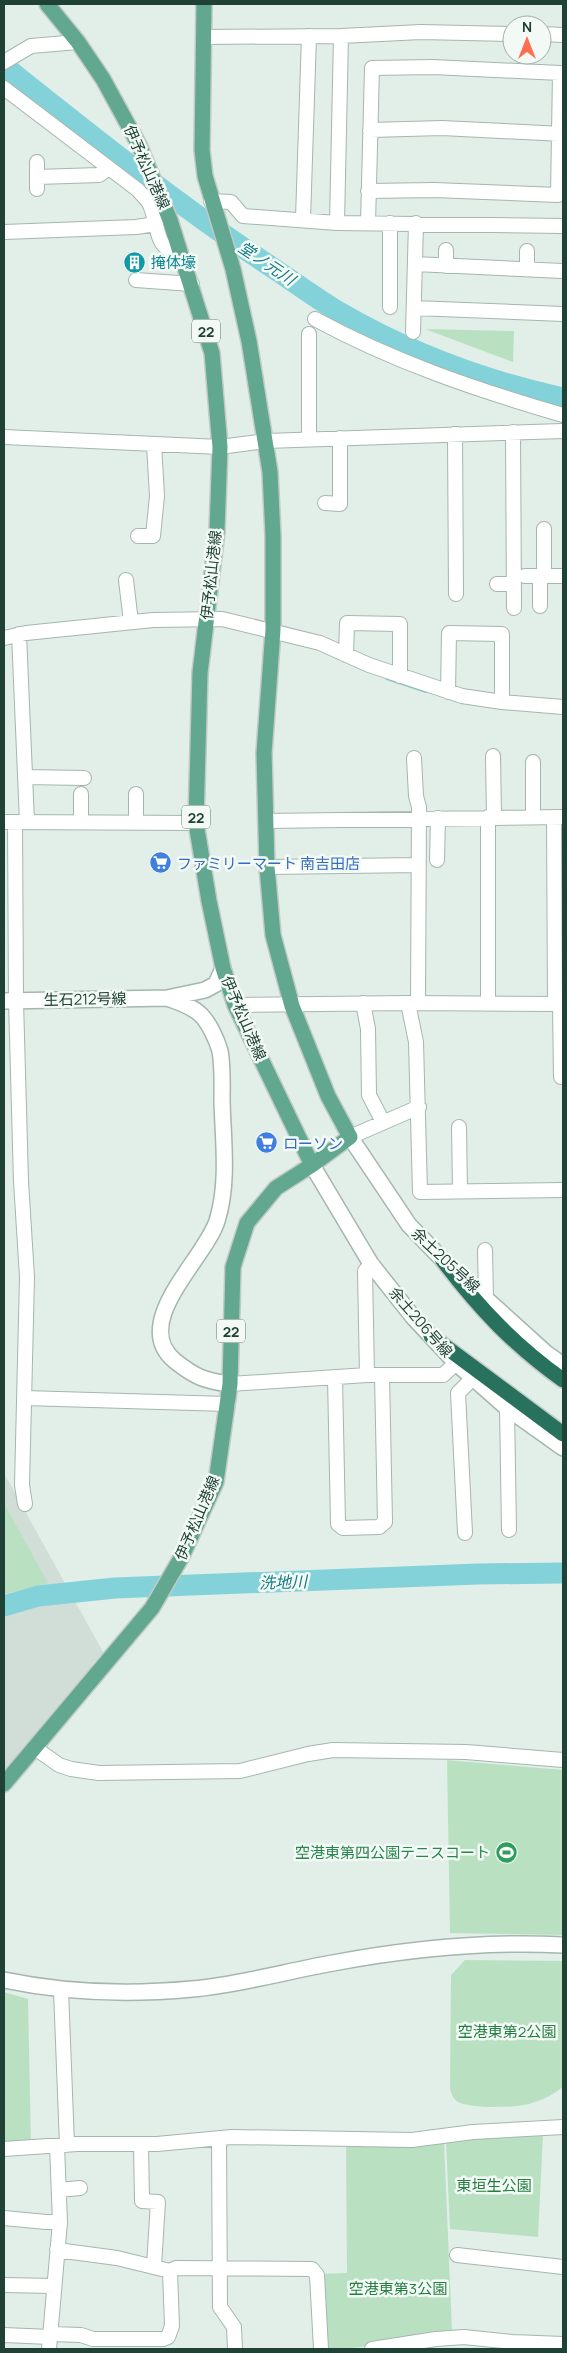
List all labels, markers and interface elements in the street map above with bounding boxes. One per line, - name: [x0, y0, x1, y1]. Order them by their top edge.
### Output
- north arrow: [502, 15, 552, 65]
- text: N: [522, 17, 532, 36]
- street label: 伊予松山港線: [119, 122, 175, 212]
- water label: 堂ノ元川: [234, 236, 301, 291]
- building icon: 掩体壕: [123, 250, 147, 274]
- place label: 掩体壕: [151, 252, 196, 273]
- road number: 22: [192, 320, 220, 342]
- street label: 伊予松山港線: [196, 529, 226, 621]
- road number: 22: [182, 806, 210, 829]
- supermarket icon: ファミリーマート 南吉田店: [149, 851, 173, 875]
- place label: ファミリーマート 南吉田店: [177, 853, 360, 874]
- street label: 伊予松山港線: [217, 972, 271, 1064]
- street label: 生石212号線: [43, 988, 127, 1010]
- supermarket icon: ローソン: [255, 1131, 279, 1155]
- place label: ローソン: [283, 1133, 343, 1154]
- street label: 余土205号線: [407, 1223, 485, 1297]
- street label: 余土206号線: [385, 1282, 457, 1362]
- road number: 22: [217, 1320, 245, 1342]
- street label: 伊予松山港線: [170, 1472, 224, 1564]
- water label: 洗地川: [259, 1570, 309, 1594]
- sports icon: 空港東第四公園テニスコート: [494, 1840, 518, 1864]
- place label: 空港東第四公園テニスコート: [295, 1842, 490, 1863]
- park label: 空港東第2公園: [458, 2021, 556, 2042]
- park label: 東垣生公園: [456, 2175, 532, 2196]
- park label: 空港東第3公園: [349, 2278, 447, 2299]

